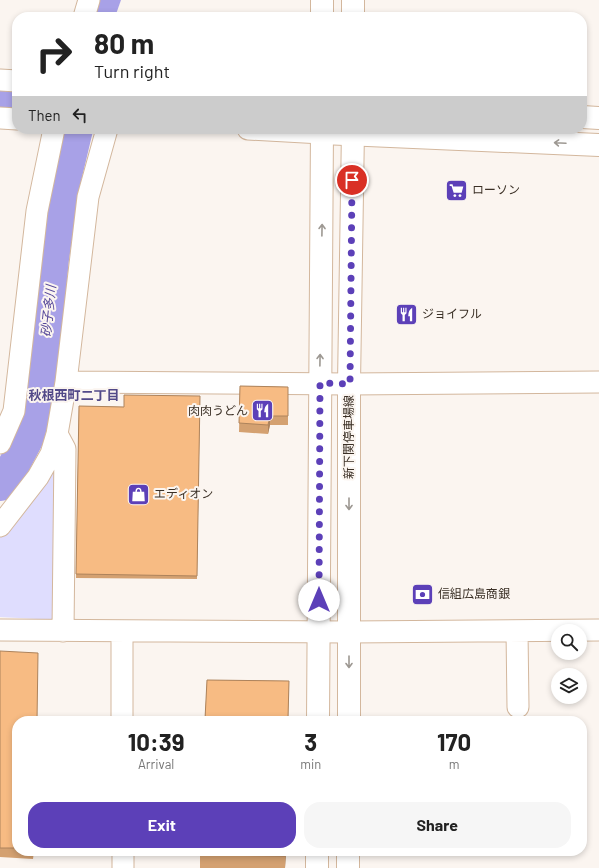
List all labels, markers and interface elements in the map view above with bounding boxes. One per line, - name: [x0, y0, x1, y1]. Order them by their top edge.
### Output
- text: 80 m: [94, 26, 154, 60]
- icon: right: [28, 28, 80, 80]
- text: Turn right: [94, 60, 170, 82]
- icon: left: [69, 104, 91, 126]
- text: Then: [28, 106, 61, 124]
- one-way arrow: [554, 140, 567, 147]
- pin: [335, 163, 369, 197]
- icon: arrive: [341, 169, 363, 191]
- supermarket icon: ローソン: [444, 177, 470, 203]
- place label: ローソン: [472, 182, 520, 196]
- one-way arrow: [318, 224, 325, 237]
- water label: 砂子多川: [37, 282, 59, 338]
- restaurant icon: ジョイフル: [393, 301, 419, 327]
- place label: ジョイフル: [422, 306, 482, 320]
- one-way arrow: [316, 354, 324, 367]
- district label: 秋根西町二丁目: [28, 387, 120, 403]
- street label: 新下関停車場線: [341, 395, 355, 479]
- restaurant icon: 肉肉うどん: [250, 398, 276, 424]
- place label: 肉肉うどん: [188, 403, 248, 417]
- shop icon: エディオン: [125, 481, 151, 507]
- place label: エディオン: [154, 486, 213, 500]
- one-way arrow: [345, 497, 353, 510]
- position arrow: [298, 579, 340, 621]
- bank icon: 信組広島商銀: [409, 581, 435, 607]
- place label: 信組広島商銀: [438, 586, 510, 600]
- map controls: [551, 624, 587, 704]
- button: search: [551, 624, 587, 660]
- one-way arrow: [345, 655, 353, 668]
- button: layers: [551, 668, 587, 704]
- text: 10:39: [128, 727, 184, 756]
- text: 3: [304, 727, 317, 756]
- text: 170: [437, 727, 471, 756]
- text: Arrival: [138, 756, 174, 772]
- text: min: [300, 756, 321, 772]
- text: m: [449, 756, 460, 772]
- button: Exit: [28, 802, 296, 848]
- button: Share: [304, 802, 571, 848]

